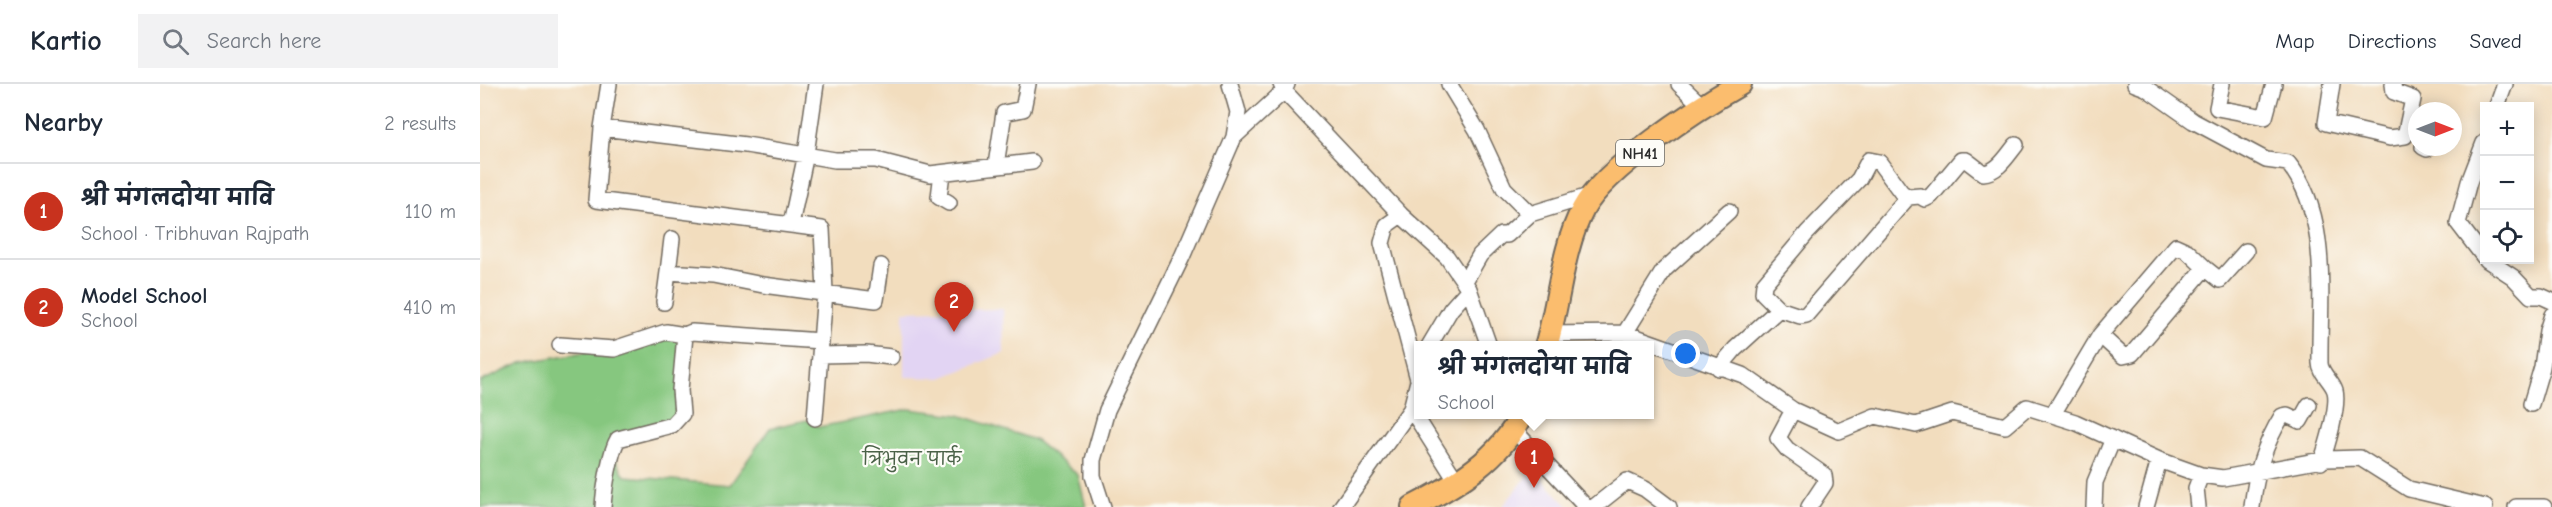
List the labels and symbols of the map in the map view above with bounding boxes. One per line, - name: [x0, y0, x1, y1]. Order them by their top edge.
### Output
- north arrow: [2408, 102, 2462, 156]
- road number: NH41: [1616, 140, 1664, 166]
- pin: 2: [934, 282, 974, 332]
- your location: [1671, 339, 1700, 368]
- pin: 1: [1514, 438, 1554, 488]
- park label: त्रिभुवन पार्क: [862, 445, 962, 473]

